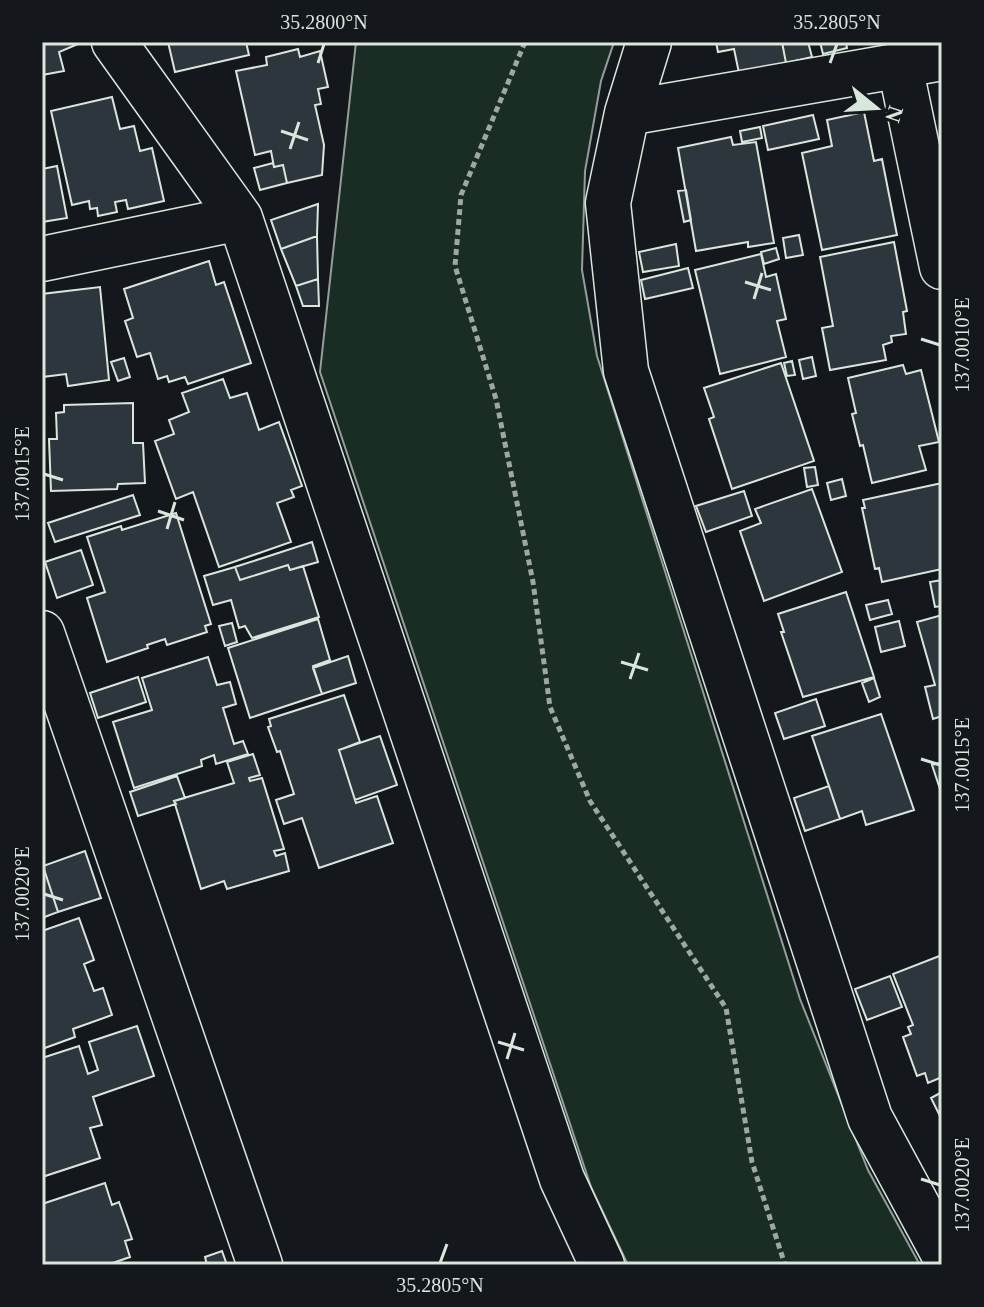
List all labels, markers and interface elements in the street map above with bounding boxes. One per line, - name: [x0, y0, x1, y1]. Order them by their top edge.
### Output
- text: 35.2800°N: [280, 11, 368, 33]
- text: 35.2805°N: [793, 11, 881, 33]
- north arrow: [836, 68, 916, 148]
- text: N: [880, 103, 909, 126]
- text: 137.0010°E: [951, 297, 973, 393]
- text: 137.0015°E: [11, 426, 33, 522]
- text: 137.0015°E: [951, 717, 973, 813]
- text: 137.0020°E: [11, 846, 33, 942]
- text: 137.0020°E: [951, 1137, 973, 1233]
- text: 35.2805°N: [396, 1274, 484, 1296]

